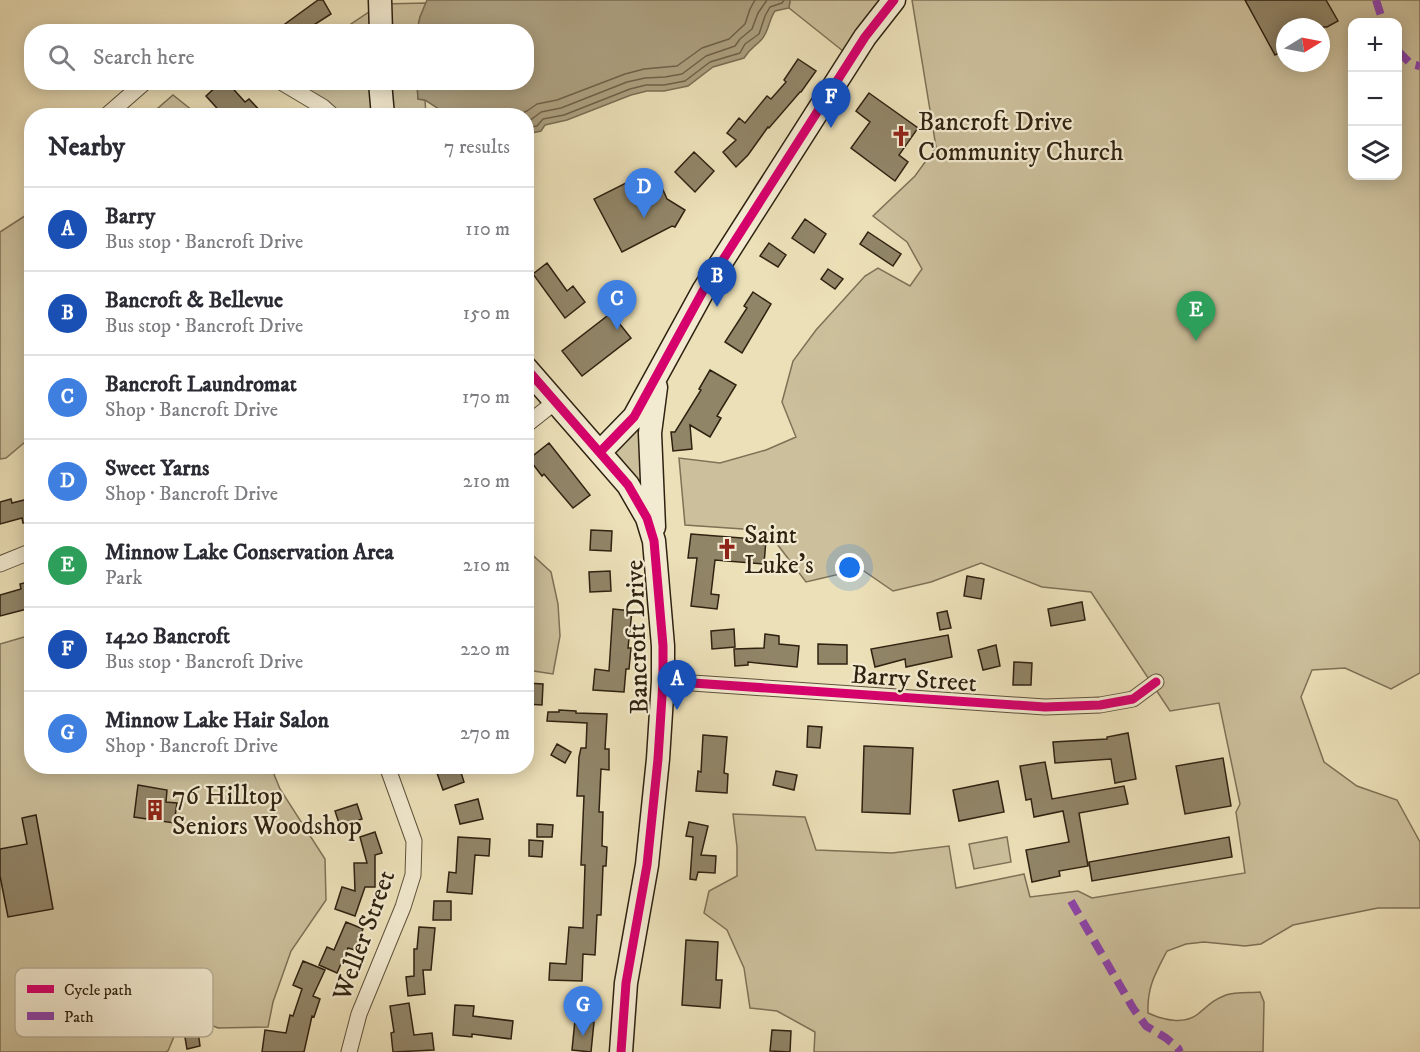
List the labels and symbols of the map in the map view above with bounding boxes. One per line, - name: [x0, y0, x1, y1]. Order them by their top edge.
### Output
- north arrow: [1276, 18, 1330, 72]
- pin: F: [812, 78, 850, 128]
- place label: Bancroft Drive Community Church: [918, 106, 1124, 169]
- church icon: Bancroft Drive Community Church: [889, 124, 913, 148]
- pin: D: [624, 168, 664, 218]
- pin: B: [698, 258, 736, 307]
- pin: C: [598, 280, 636, 330]
- pin: E: [1176, 292, 1216, 341]
- place label: Saint Luke's: [744, 519, 814, 582]
- church icon: Saint Luke's: [715, 537, 739, 561]
- your location: [835, 553, 864, 582]
- street label: Bancroft Drive: [618, 559, 657, 715]
- street label: Barry Street: [850, 659, 978, 700]
- pin: A: [658, 660, 696, 710]
- place label: 76 Hilltop Seniors Woodshop: [172, 780, 362, 843]
- building icon: 76 Hilltop Seniors Woodshop: [143, 798, 167, 822]
- street label: Weller Street: [325, 866, 403, 1006]
- legend: [15, 968, 213, 1037]
- text: Cycle path: [64, 980, 133, 1000]
- pin: G: [564, 986, 602, 1036]
- text: Path: [64, 1007, 94, 1027]

